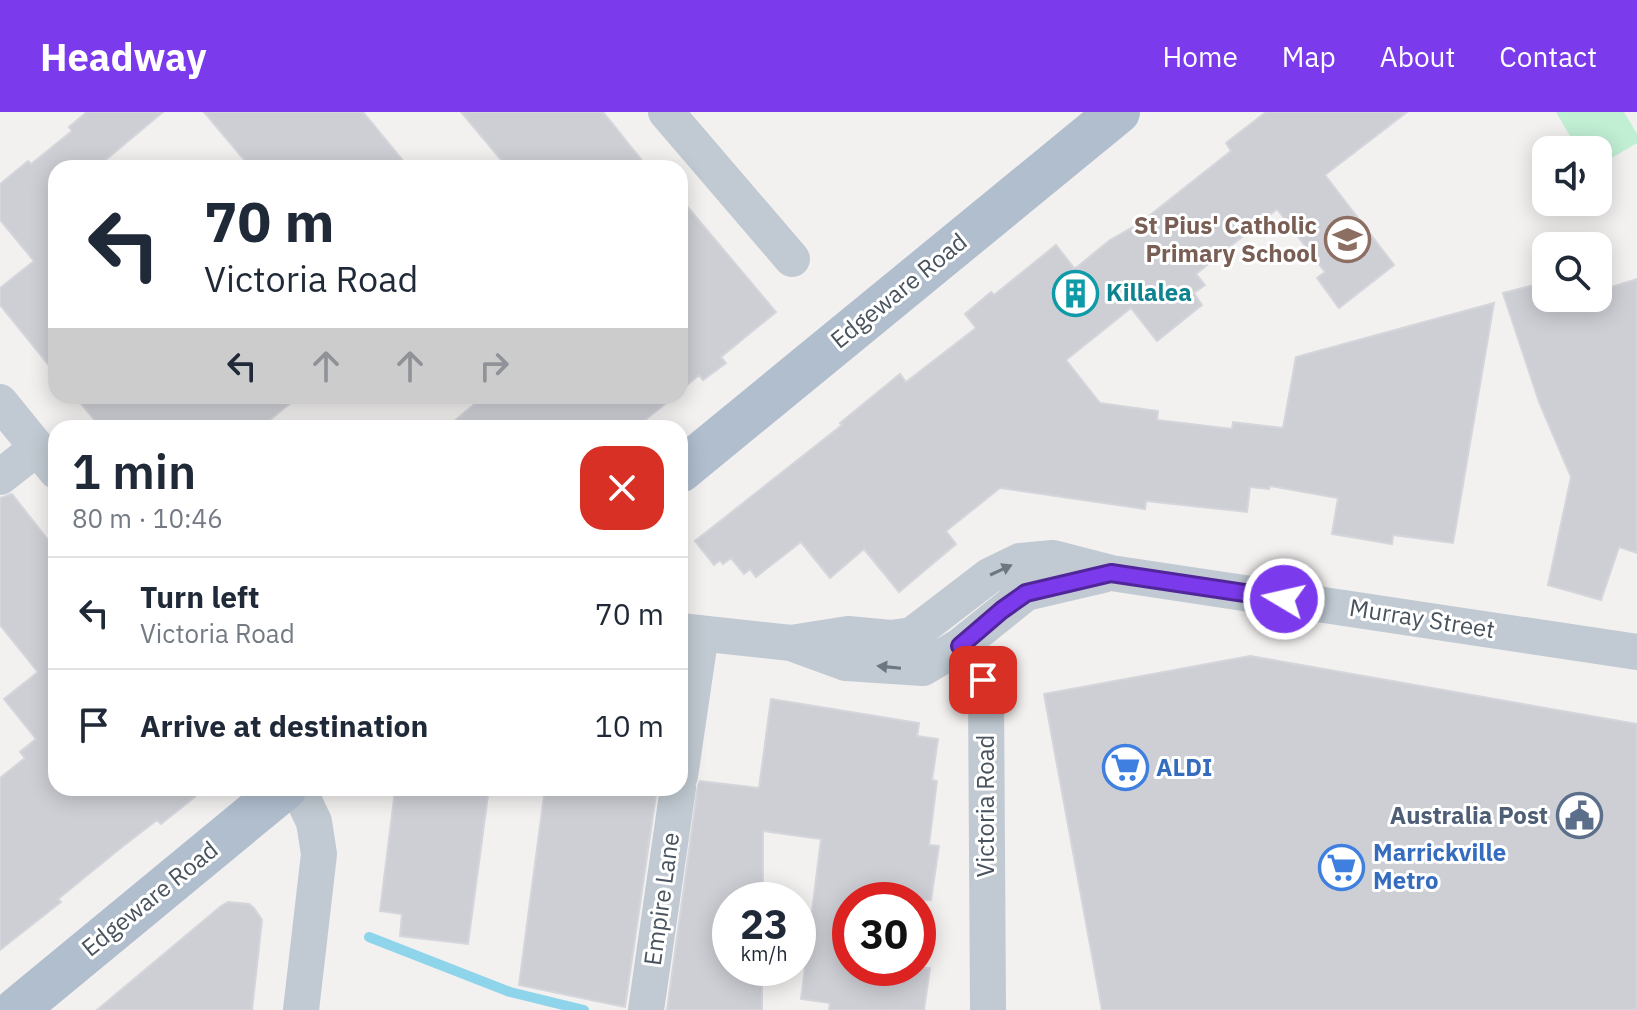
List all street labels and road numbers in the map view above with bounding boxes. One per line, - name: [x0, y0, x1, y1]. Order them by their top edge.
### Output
- street label: Edgeware Road: [823, 225, 973, 355]
- street label: Murray Street: [1347, 591, 1497, 645]
- street label: Victoria Road: [969, 735, 1001, 877]
- street label: Empire Lane: [636, 830, 686, 967]
- street label: Edgeware Road: [74, 833, 224, 963]

